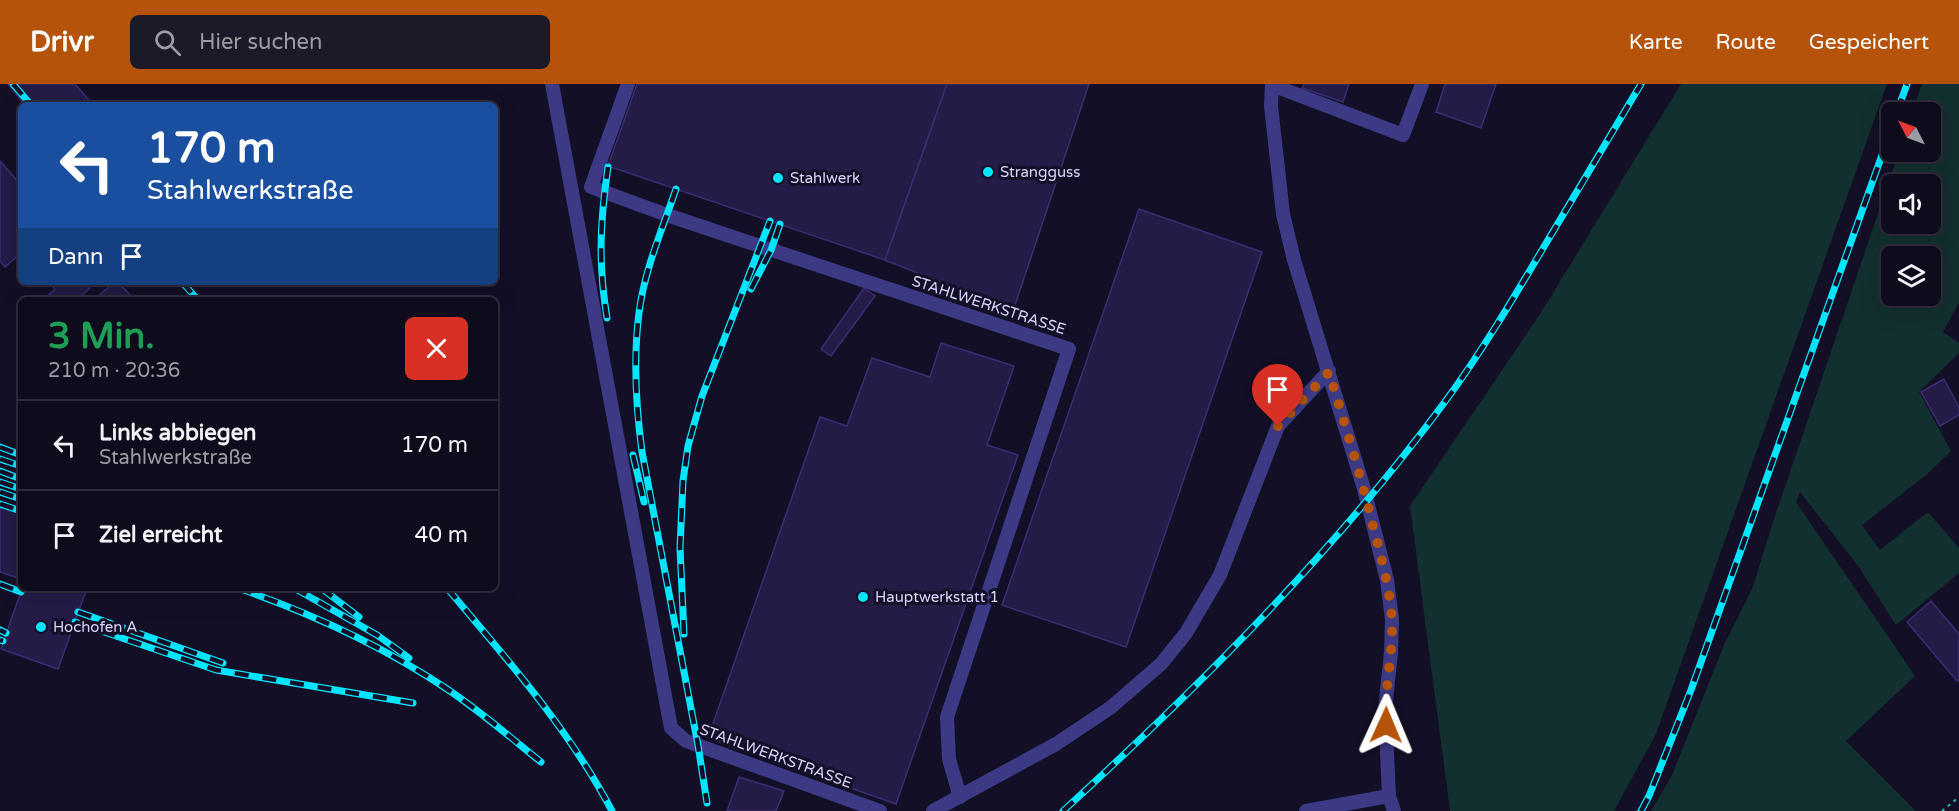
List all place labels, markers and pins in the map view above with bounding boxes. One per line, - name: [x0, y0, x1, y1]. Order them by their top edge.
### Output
- place label: Strangguss: [1000, 163, 1080, 181]
- marker: Strangguss: [981, 165, 995, 179]
- place label: Stahlwerk: [790, 169, 860, 187]
- marker: Stahlwerk: [771, 171, 785, 185]
- pin: [1252, 364, 1303, 426]
- place label: Hauptwerkstatt 1: [875, 588, 999, 606]
- marker: Hauptwerkstatt 1: [856, 590, 870, 604]
- place label: Hochofen A: [53, 618, 137, 636]
- marker: Hochofen A: [34, 620, 48, 634]

